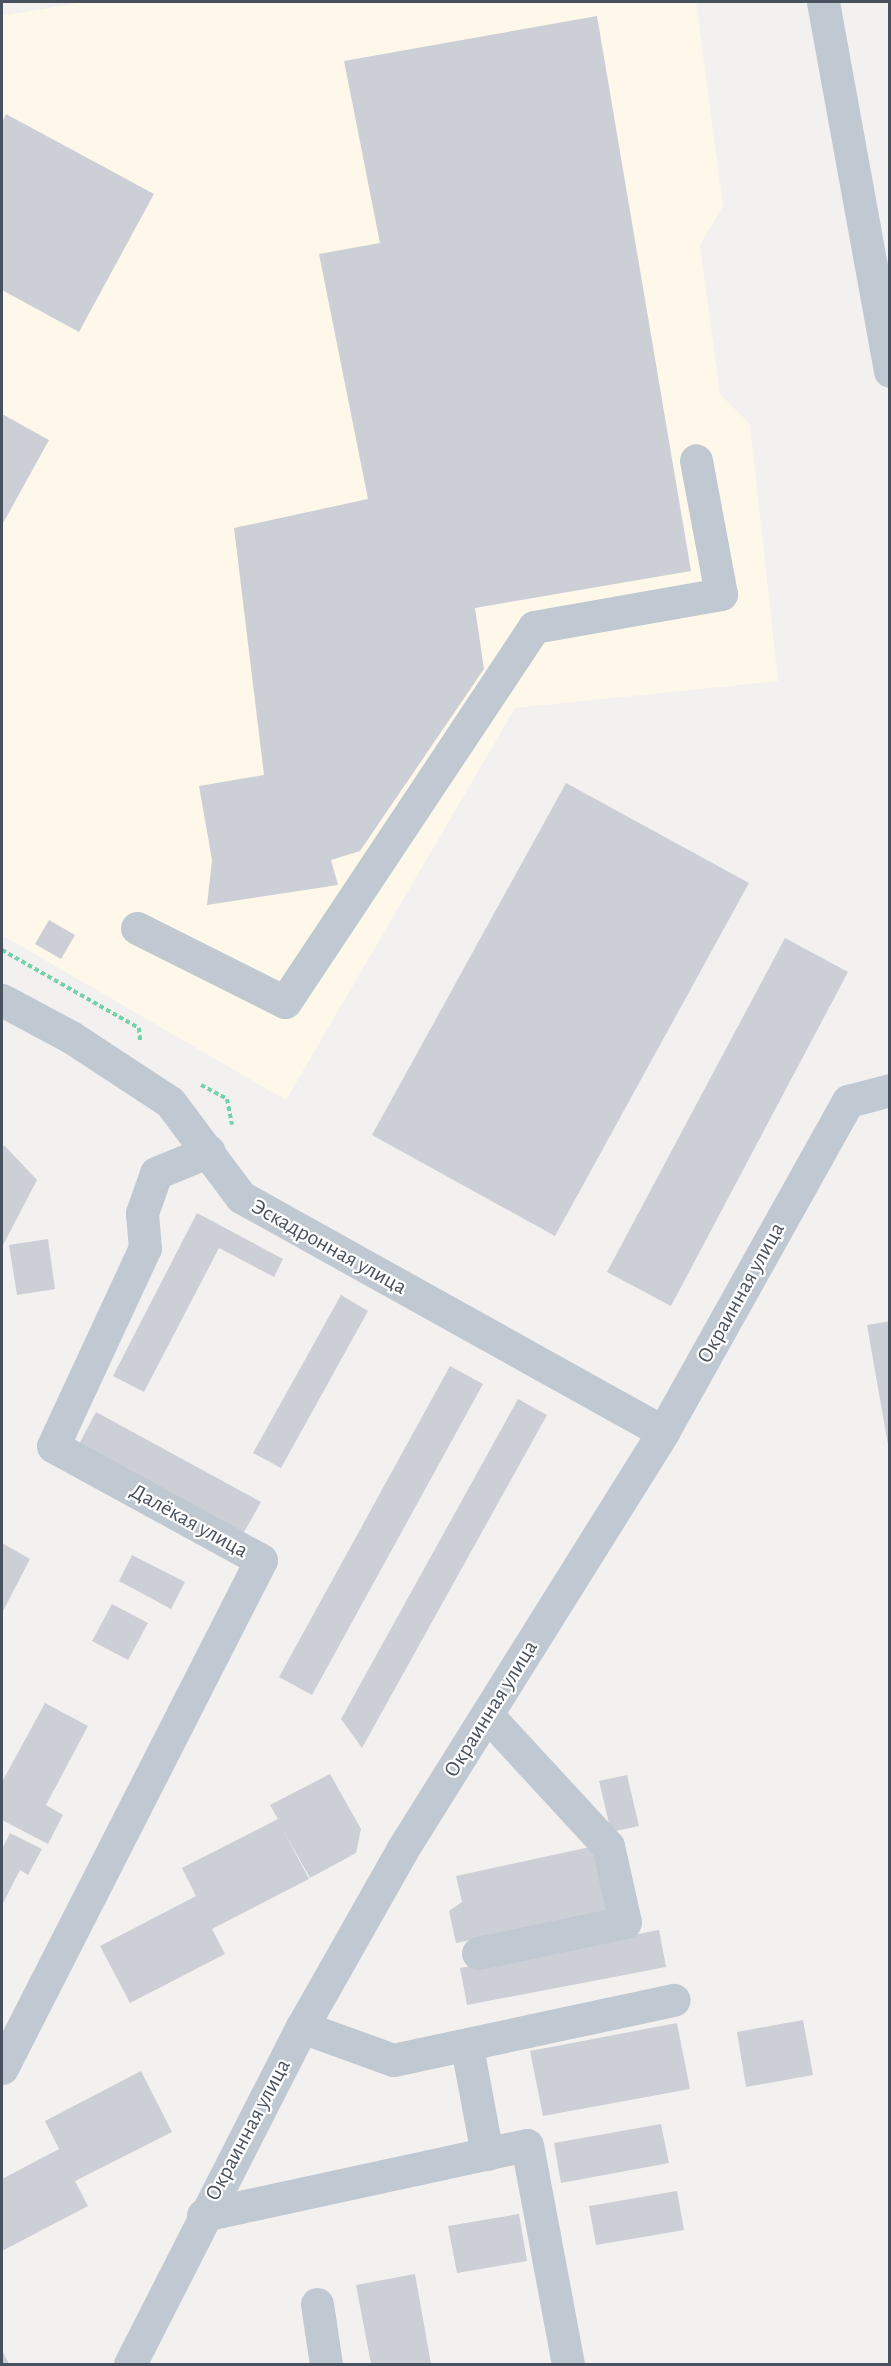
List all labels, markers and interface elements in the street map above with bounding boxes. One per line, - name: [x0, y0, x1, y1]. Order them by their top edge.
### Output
- street label: Эскадронная улица: [247, 1193, 411, 1301]
- street label: Окраинная улица: [691, 1218, 791, 1368]
- street label: Далёкая улица: [126, 1478, 252, 1564]
- street label: Окраинная улица: [438, 1636, 544, 1782]
- street label: Окраинная улица: [200, 2055, 296, 2205]

